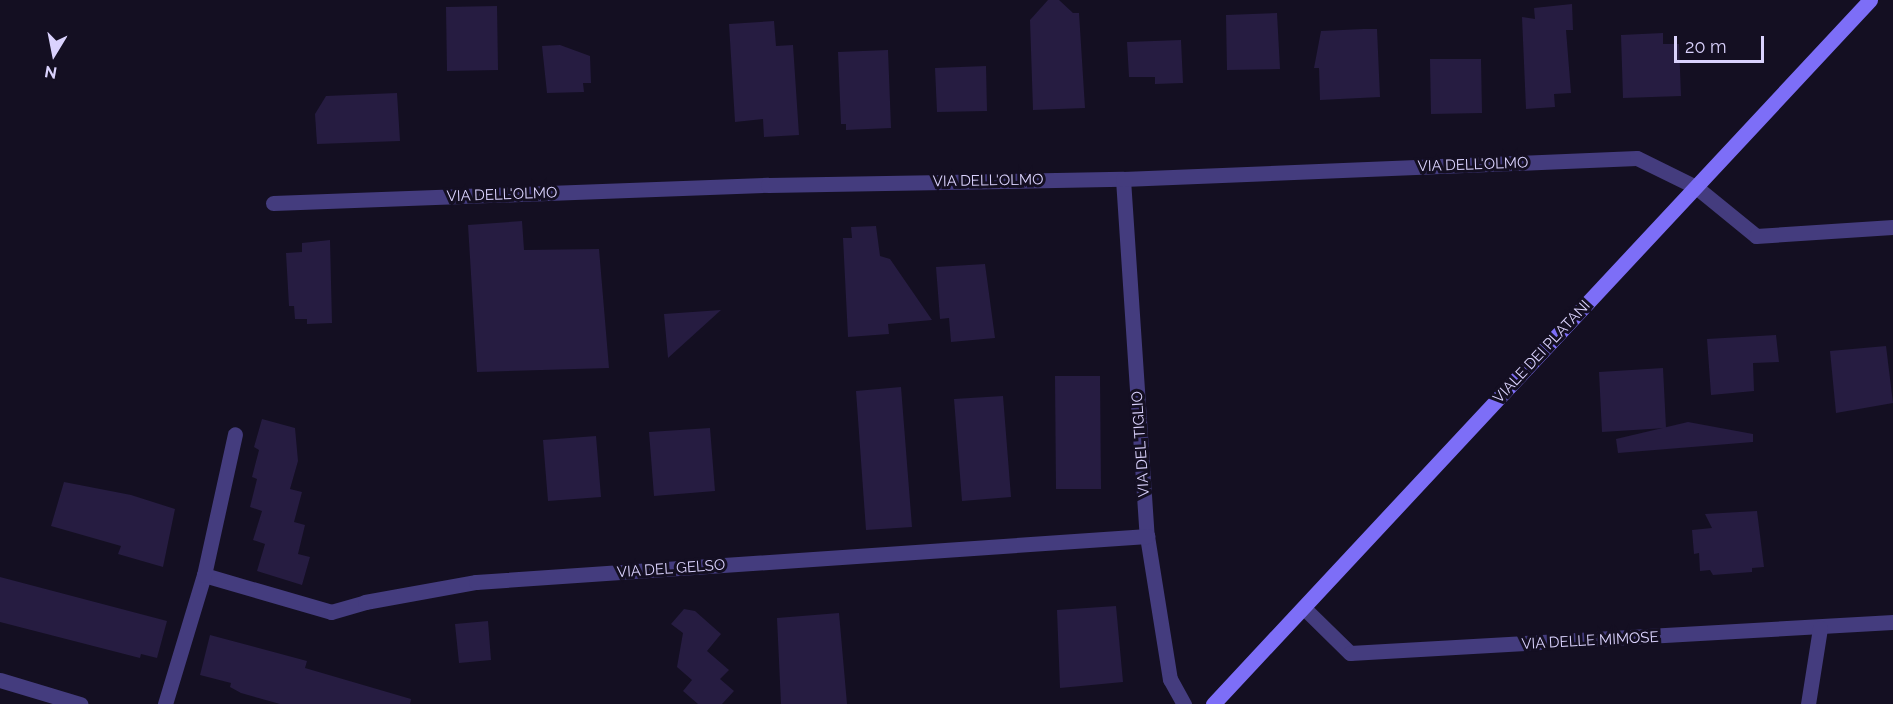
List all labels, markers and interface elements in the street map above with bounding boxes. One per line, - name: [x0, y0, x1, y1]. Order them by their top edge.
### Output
- north arrow: [24, 24, 84, 84]
- scale bar: [1677, 24, 1767, 62]
- text: 20 m: [1685, 36, 1727, 57]
- text: N: [43, 62, 58, 83]
- street label: VIA DELL'OLMO: [1417, 154, 1529, 176]
- street label: VIA DELL'OLMO: [932, 171, 1044, 191]
- street label: VIA DELL'OLMO: [446, 184, 558, 206]
- street label: VIALE DEI PLATANI: [1490, 297, 1594, 407]
- street label: VIA DEL TIGLIO: [1128, 390, 1154, 498]
- street label: VIA DEL GELSO: [616, 556, 726, 582]
- street label: VIA DELLE MIMOSE: [1521, 628, 1659, 654]

